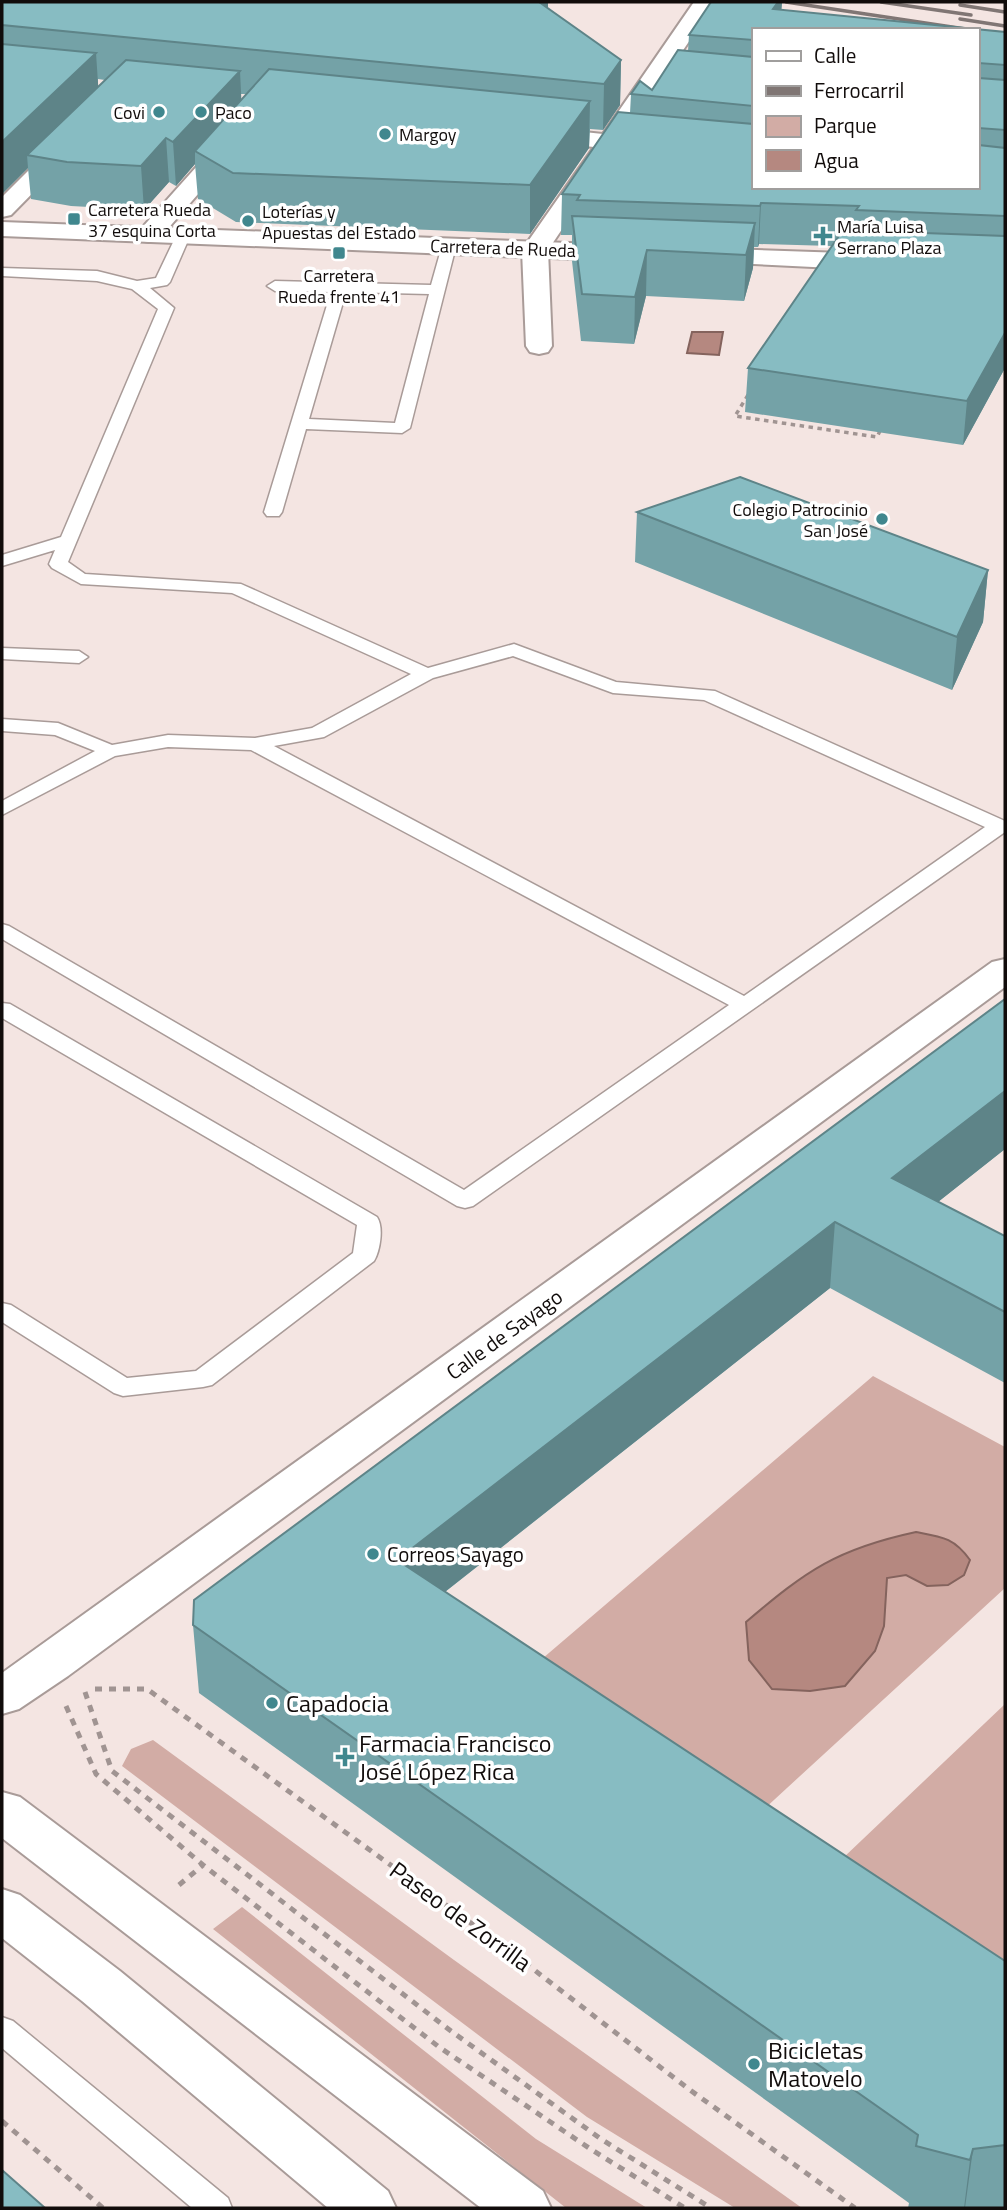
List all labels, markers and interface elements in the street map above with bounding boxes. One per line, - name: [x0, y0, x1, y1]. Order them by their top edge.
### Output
- legend: [752, 28, 979, 189]
- text: Calle: [814, 39, 856, 71]
- text: Ferrocarril: [814, 74, 904, 106]
- place label: Covi: [113, 99, 145, 126]
- place label: Paco: [215, 99, 252, 126]
- marker: Covi: [151, 104, 167, 120]
- marker: Paco: [193, 104, 209, 120]
- text: Parque: [814, 109, 877, 141]
- place label: Margoy: [399, 121, 457, 148]
- marker: Margoy: [377, 126, 393, 142]
- text: Agua: [814, 144, 859, 176]
- place label: Carretera Rueda 37 esquina Corta: [88, 196, 216, 244]
- place label: Loterías y Apuestas del Estado: [262, 198, 416, 246]
- marker: Carretera Rueda 37 esquina Corta: [66, 211, 82, 227]
- marker: Loterías y Apuestas del Estado: [240, 213, 256, 229]
- place label: María Luisa Serrano Plaza: [837, 213, 942, 261]
- marker: María Luisa Serrano Plaza: [815, 228, 831, 244]
- street label: Carretera de Rueda: [430, 232, 576, 264]
- marker: Carretera Rueda frente 41: [331, 245, 347, 261]
- place label: Carretera Rueda frente 41: [278, 262, 400, 310]
- place label: Colegio Patrocinio San José: [733, 496, 868, 544]
- marker: Colegio Patrocinio San José: [874, 511, 890, 527]
- street label: Calle de Sayago: [439, 1281, 569, 1387]
- place label: Correos Sayago: [387, 1538, 524, 1570]
- marker: Correos Sayago: [365, 1546, 381, 1562]
- place label: Capadocia: [286, 1685, 389, 1721]
- marker: Capadocia: [264, 1695, 280, 1711]
- place label: Farmacia Francisco José López Rica: [359, 1725, 551, 1789]
- marker: Farmacia Francisco José López Rica: [337, 1749, 353, 1765]
- street label: Paseo de Zorrilla: [383, 1852, 539, 1980]
- place label: Bicicletas Matovelo: [768, 2032, 863, 2096]
- marker: Bicicletas Matovelo: [746, 2056, 762, 2072]

